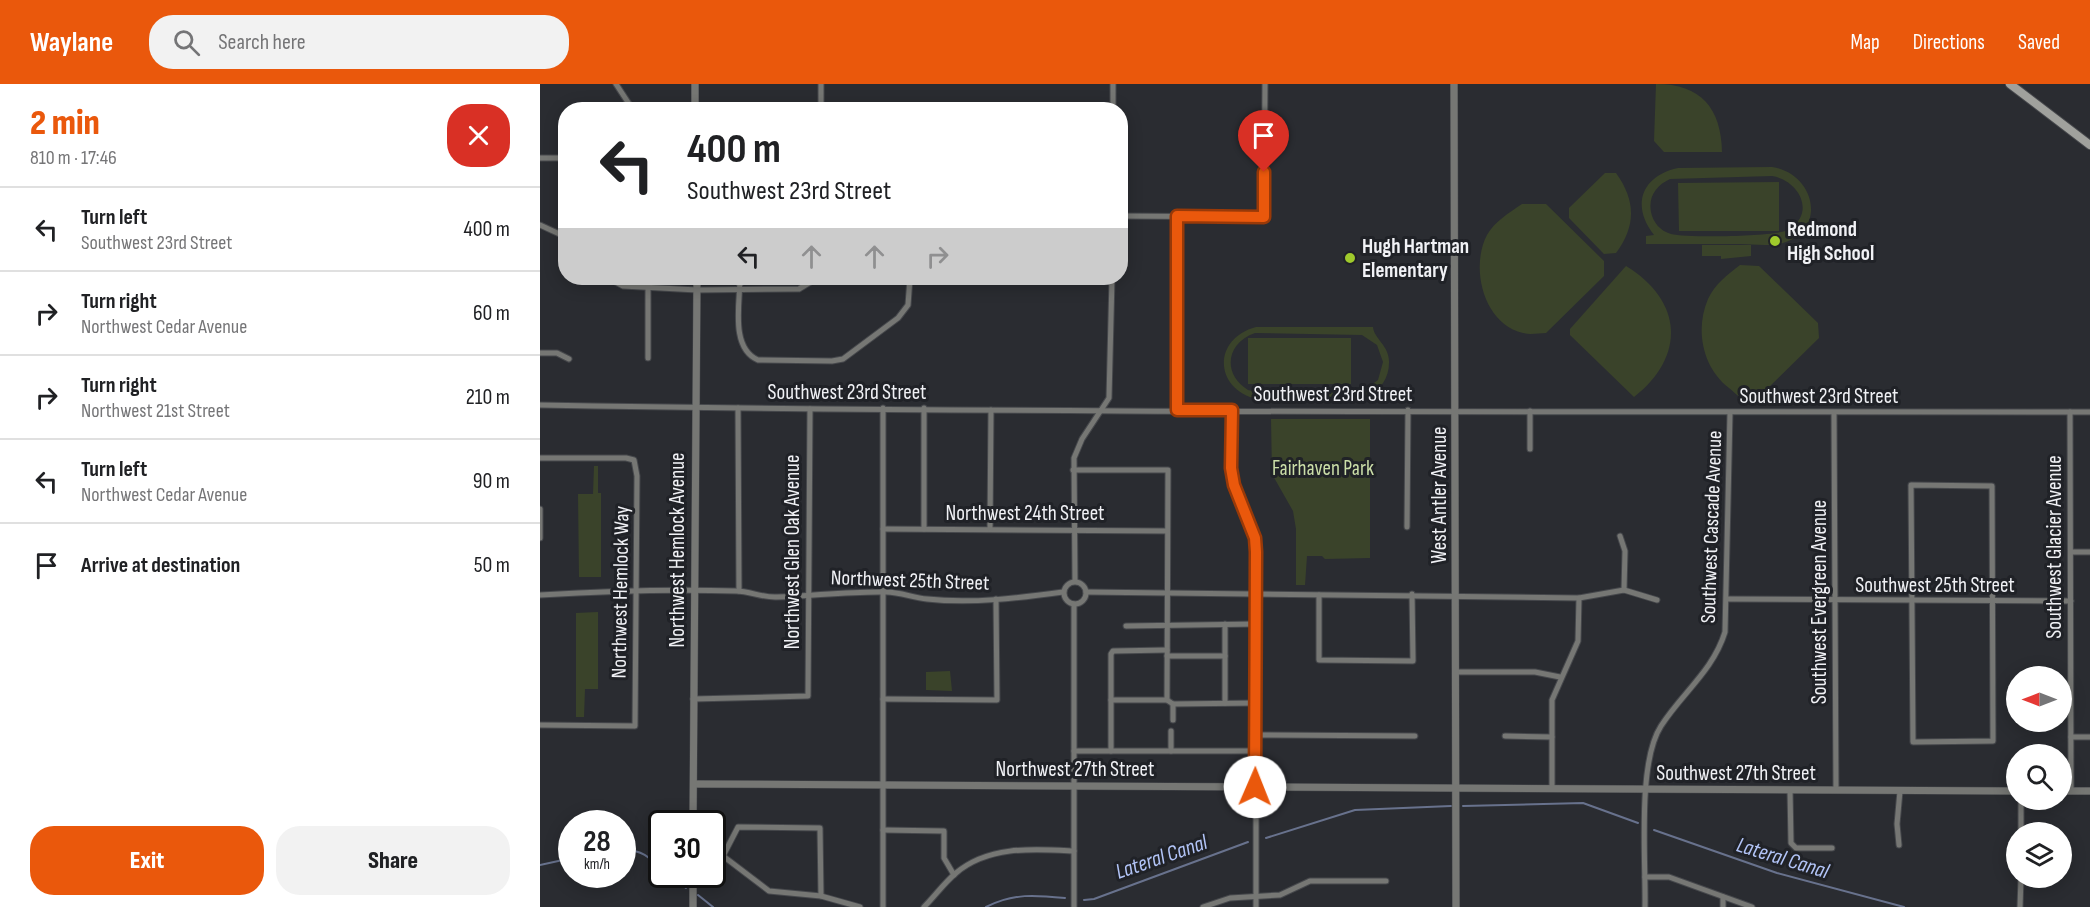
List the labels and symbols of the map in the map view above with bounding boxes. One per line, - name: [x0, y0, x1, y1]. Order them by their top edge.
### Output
- pin: [1238, 110, 1289, 172]
- place label: Redmond High School: [1787, 217, 1874, 266]
- place label: Hugh Hartman Elementary: [1362, 234, 1469, 283]
- marker: Redmond High School: [1768, 234, 1782, 248]
- marker: Hugh Hartman Elementary: [1343, 251, 1357, 265]
- street label: Southwest 23rd Street: [768, 380, 926, 405]
- street label: Southwest 23rd Street: [1254, 382, 1412, 407]
- street label: Southwest 23rd Street: [1740, 384, 1898, 409]
- street label: West Antler Avenue: [1427, 426, 1452, 564]
- street label: Southwest Cascade Avenue: [1696, 430, 1727, 624]
- street label: Northwest Hemlock Avenue: [665, 453, 690, 647]
- street label: Northwest Glen Oak Avenue: [780, 455, 805, 649]
- street label: Southwest Glacier Avenue: [2042, 455, 2067, 639]
- park label: Fairhaven Park: [1272, 456, 1374, 481]
- street label: Southwest Evergreen Avenue: [1807, 500, 1832, 704]
- street label: Northwest 24th Street: [946, 501, 1104, 526]
- street label: Northwest Hemlock Way: [606, 505, 635, 679]
- street label: Northwest 25th Street: [830, 565, 990, 596]
- street label: Southwest 25th Street: [1855, 573, 2015, 598]
- north arrow: [2006, 666, 2072, 732]
- position arrow: [1223, 755, 1287, 819]
- street label: Northwest 27th Street: [996, 757, 1154, 782]
- street label: Southwest 27th Street: [1656, 761, 1816, 786]
- speed limit sign: 30: [648, 810, 726, 888]
- water label: Lateral Canal: [1112, 829, 1212, 886]
- water label: Lateral Canal: [1733, 832, 1833, 886]

